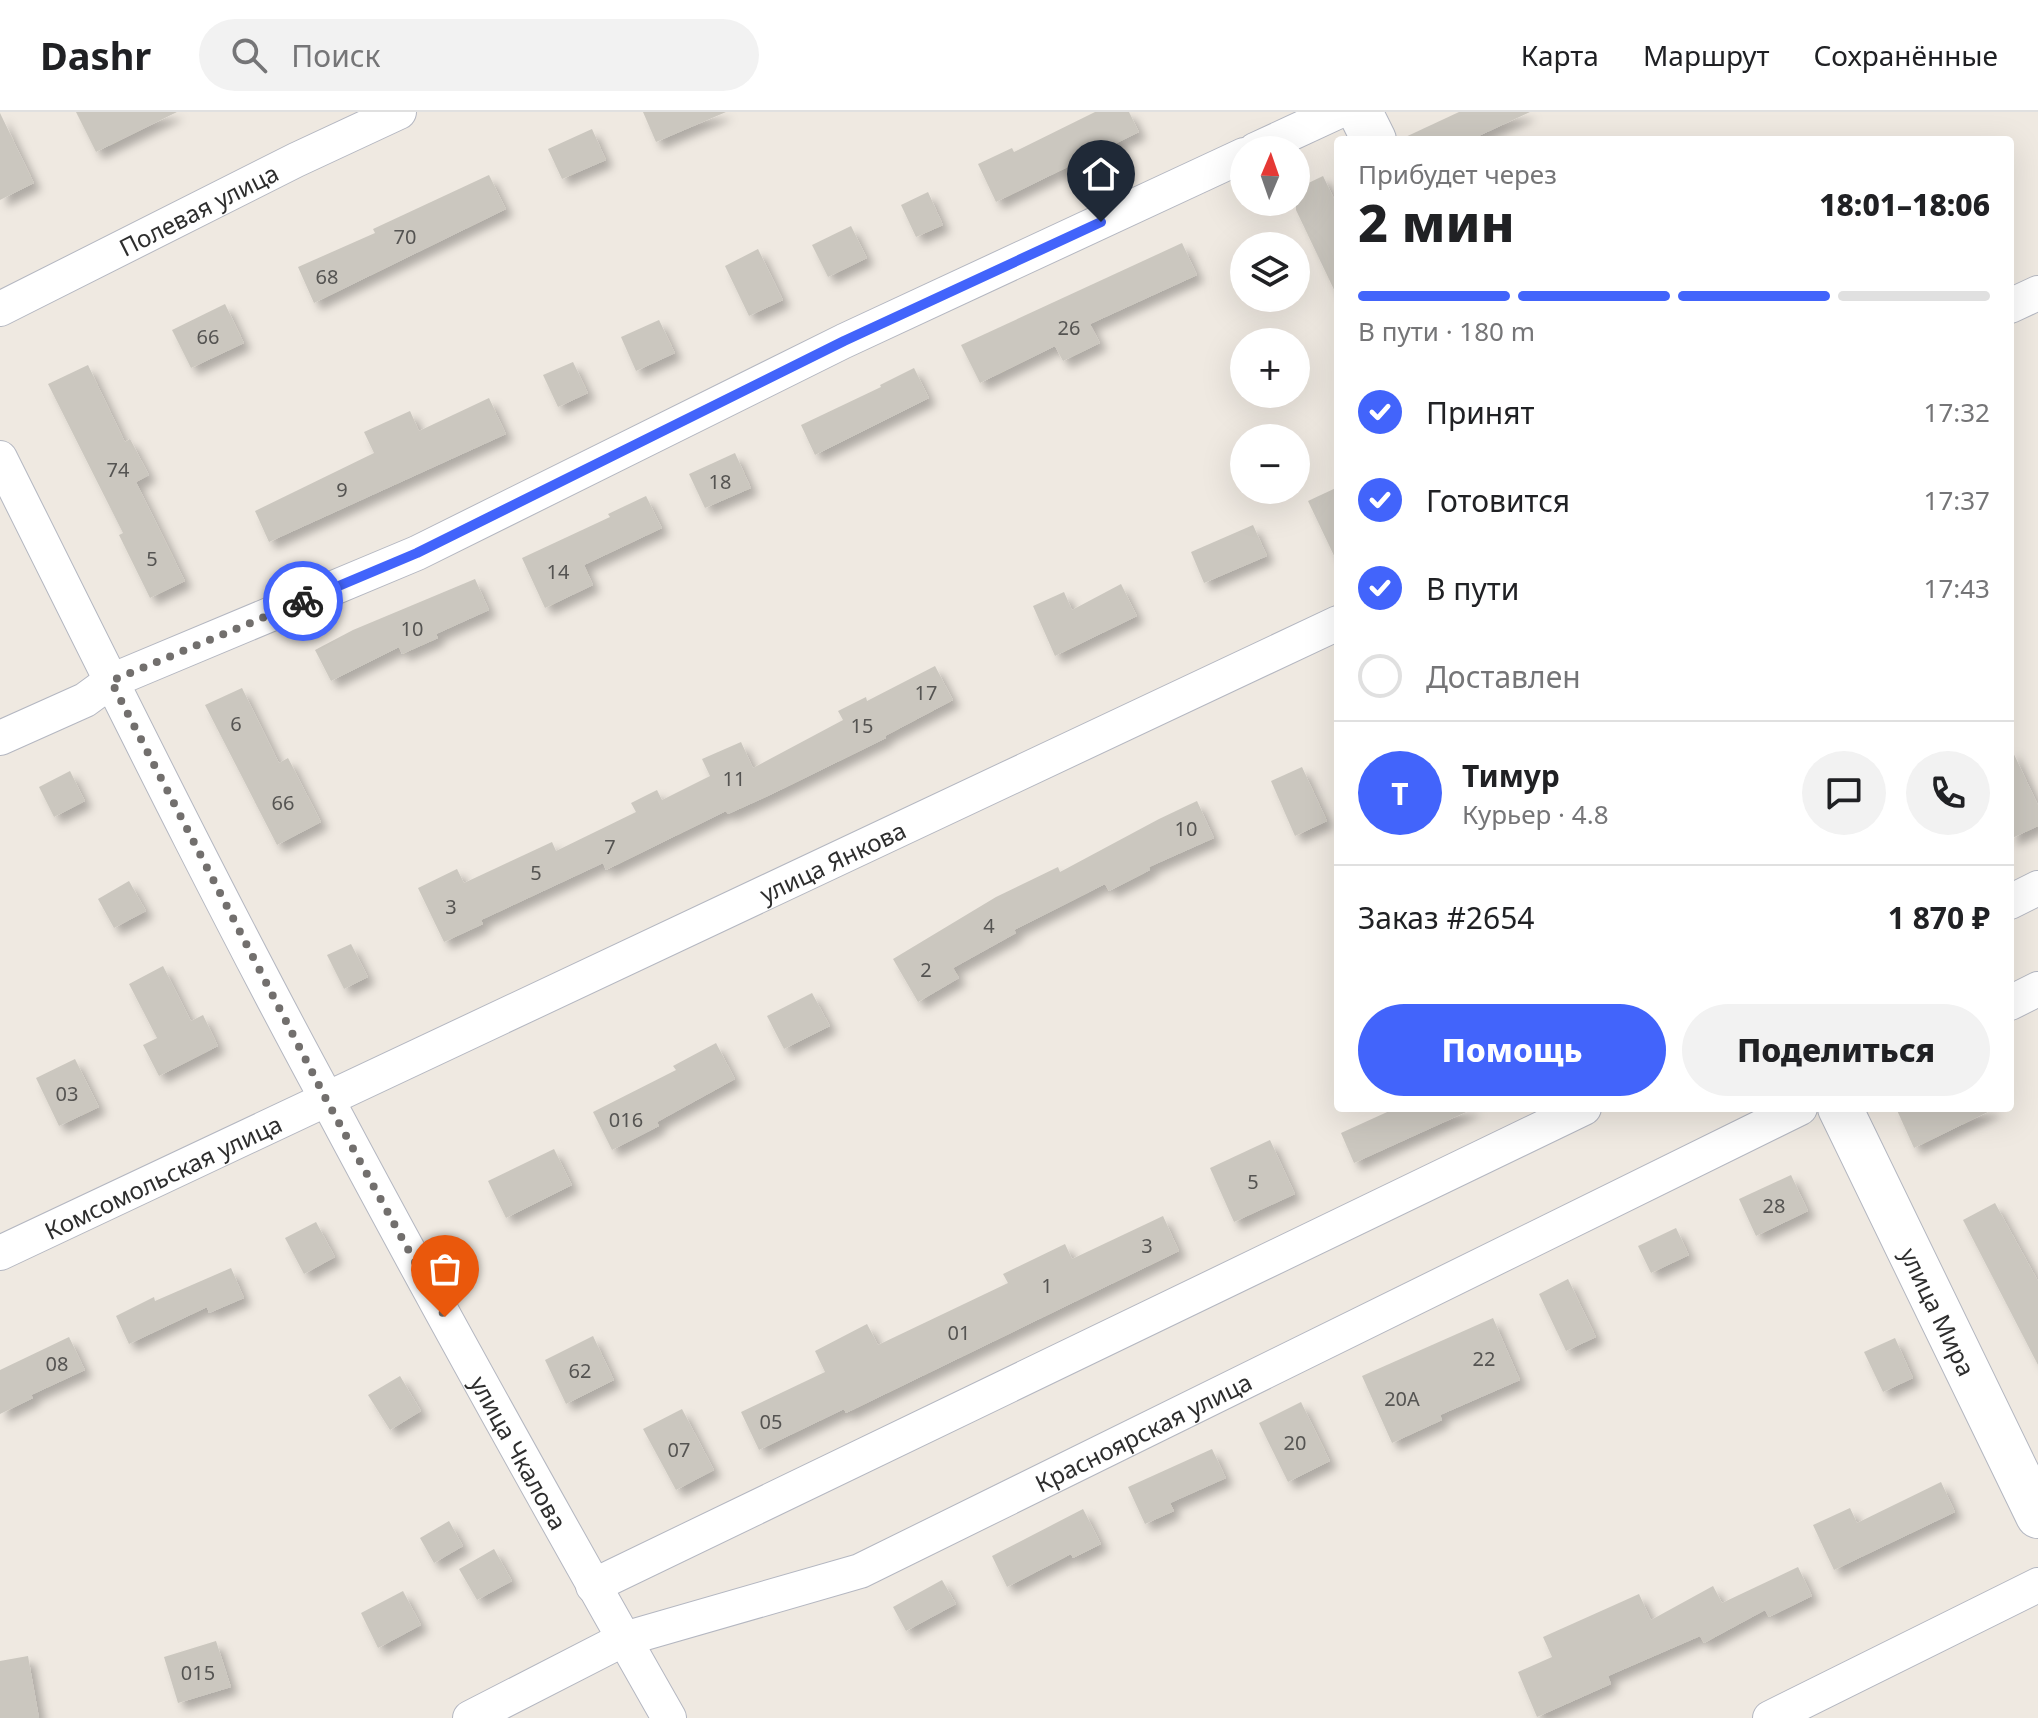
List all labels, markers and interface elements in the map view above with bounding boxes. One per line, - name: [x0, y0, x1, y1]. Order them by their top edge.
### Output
- search box: [199, 19, 759, 91]
- text: Dashr: [40, 29, 151, 81]
- icon: search: [227, 33, 271, 77]
- text: Поиск: [291, 35, 381, 76]
- text: Карта: [1521, 36, 1599, 74]
- text: Маршрут: [1643, 36, 1769, 74]
- text: Сохранённые: [1813, 36, 1998, 74]
- north arrow: [1230, 136, 1310, 216]
- map controls: [1230, 136, 1310, 504]
- pin: [1067, 140, 1135, 222]
- icon: home: [1079, 152, 1123, 196]
- street label: Полевая улица: [113, 155, 284, 263]
- text: Прибудет через: [1358, 156, 1557, 192]
- text: 18:01–18:06: [1819, 184, 1990, 225]
- text: 2 мин: [1358, 186, 1515, 257]
- house number: 70: [394, 223, 416, 250]
- button: layers: [1230, 232, 1310, 312]
- house number: 68: [316, 263, 338, 290]
- text: В пути · 180 m: [1358, 313, 1535, 349]
- house number: 26: [1058, 314, 1080, 341]
- house number: 66: [197, 323, 219, 350]
- button: +: [1230, 328, 1310, 408]
- icon: check: [1358, 390, 1402, 434]
- text: Принят: [1426, 392, 1535, 433]
- text: 17:32: [1924, 394, 1990, 430]
- button: −: [1230, 424, 1310, 504]
- house number: 74: [107, 456, 130, 483]
- house number: 18: [709, 468, 731, 495]
- house number: 9: [336, 476, 348, 503]
- icon: check: [1358, 478, 1402, 522]
- text: Готовится: [1426, 480, 1570, 521]
- text: 17:37: [1924, 482, 1990, 518]
- house number: 5: [146, 545, 158, 572]
- house number: 14: [547, 558, 570, 585]
- courier: [263, 561, 343, 641]
- icon: check: [1358, 566, 1402, 610]
- text: В пути: [1426, 568, 1519, 609]
- text: 17:43: [1924, 570, 1990, 606]
- icon: bike: [281, 579, 325, 623]
- house number: 10: [401, 615, 423, 642]
- text: Доставлен: [1426, 656, 1581, 697]
- house number: 17: [915, 679, 937, 706]
- house number: 6: [230, 710, 242, 737]
- house number: 15: [851, 712, 873, 739]
- button: chat: [1802, 751, 1886, 835]
- button: phone: [1906, 751, 1990, 835]
- text: Тимур: [1462, 755, 1560, 796]
- house number: 11: [723, 765, 745, 792]
- text: Т: [1391, 773, 1409, 814]
- house number: 66: [272, 789, 294, 816]
- text: Курьер · 4.8: [1462, 796, 1609, 832]
- street label: улица Янкова: [754, 813, 911, 910]
- house number: 10: [1175, 815, 1197, 842]
- house number: 7: [604, 833, 616, 860]
- house number: 5: [530, 859, 542, 886]
- house number: 3: [445, 893, 457, 920]
- text: Заказ #2654: [1358, 897, 1534, 938]
- text: 1 870 ₽: [1888, 897, 1990, 938]
- house number: 4: [983, 912, 995, 939]
- house number: 2: [920, 956, 932, 983]
- button: Помощь: [1358, 1004, 1666, 1096]
- button: Поделиться: [1682, 1004, 1990, 1096]
- house number: 03: [56, 1080, 78, 1107]
- street label: Комсомольская улица: [39, 1106, 287, 1246]
- house number: 016: [609, 1106, 643, 1133]
- house number: 5: [1247, 1168, 1259, 1195]
- house number: 28: [1763, 1192, 1785, 1219]
- house number: 3: [1141, 1232, 1153, 1259]
- pin: [411, 1235, 479, 1317]
- street label: улица Мира: [1893, 1242, 1984, 1381]
- icon: bag: [423, 1247, 467, 1291]
- house number: 1: [1041, 1272, 1053, 1299]
- house number: 01: [948, 1319, 970, 1346]
- house number: 22: [1473, 1345, 1495, 1372]
- house number: 08: [46, 1350, 68, 1377]
- house number: 62: [569, 1357, 591, 1384]
- street label: Красноярская улица: [1029, 1364, 1257, 1499]
- street label: улица Чкалова: [463, 1369, 576, 1535]
- house number: 20А: [1384, 1385, 1420, 1412]
- house number: 05: [760, 1408, 782, 1435]
- house number: 20: [1284, 1429, 1306, 1456]
- house number: 07: [668, 1436, 690, 1463]
- house number: 015: [181, 1659, 215, 1686]

